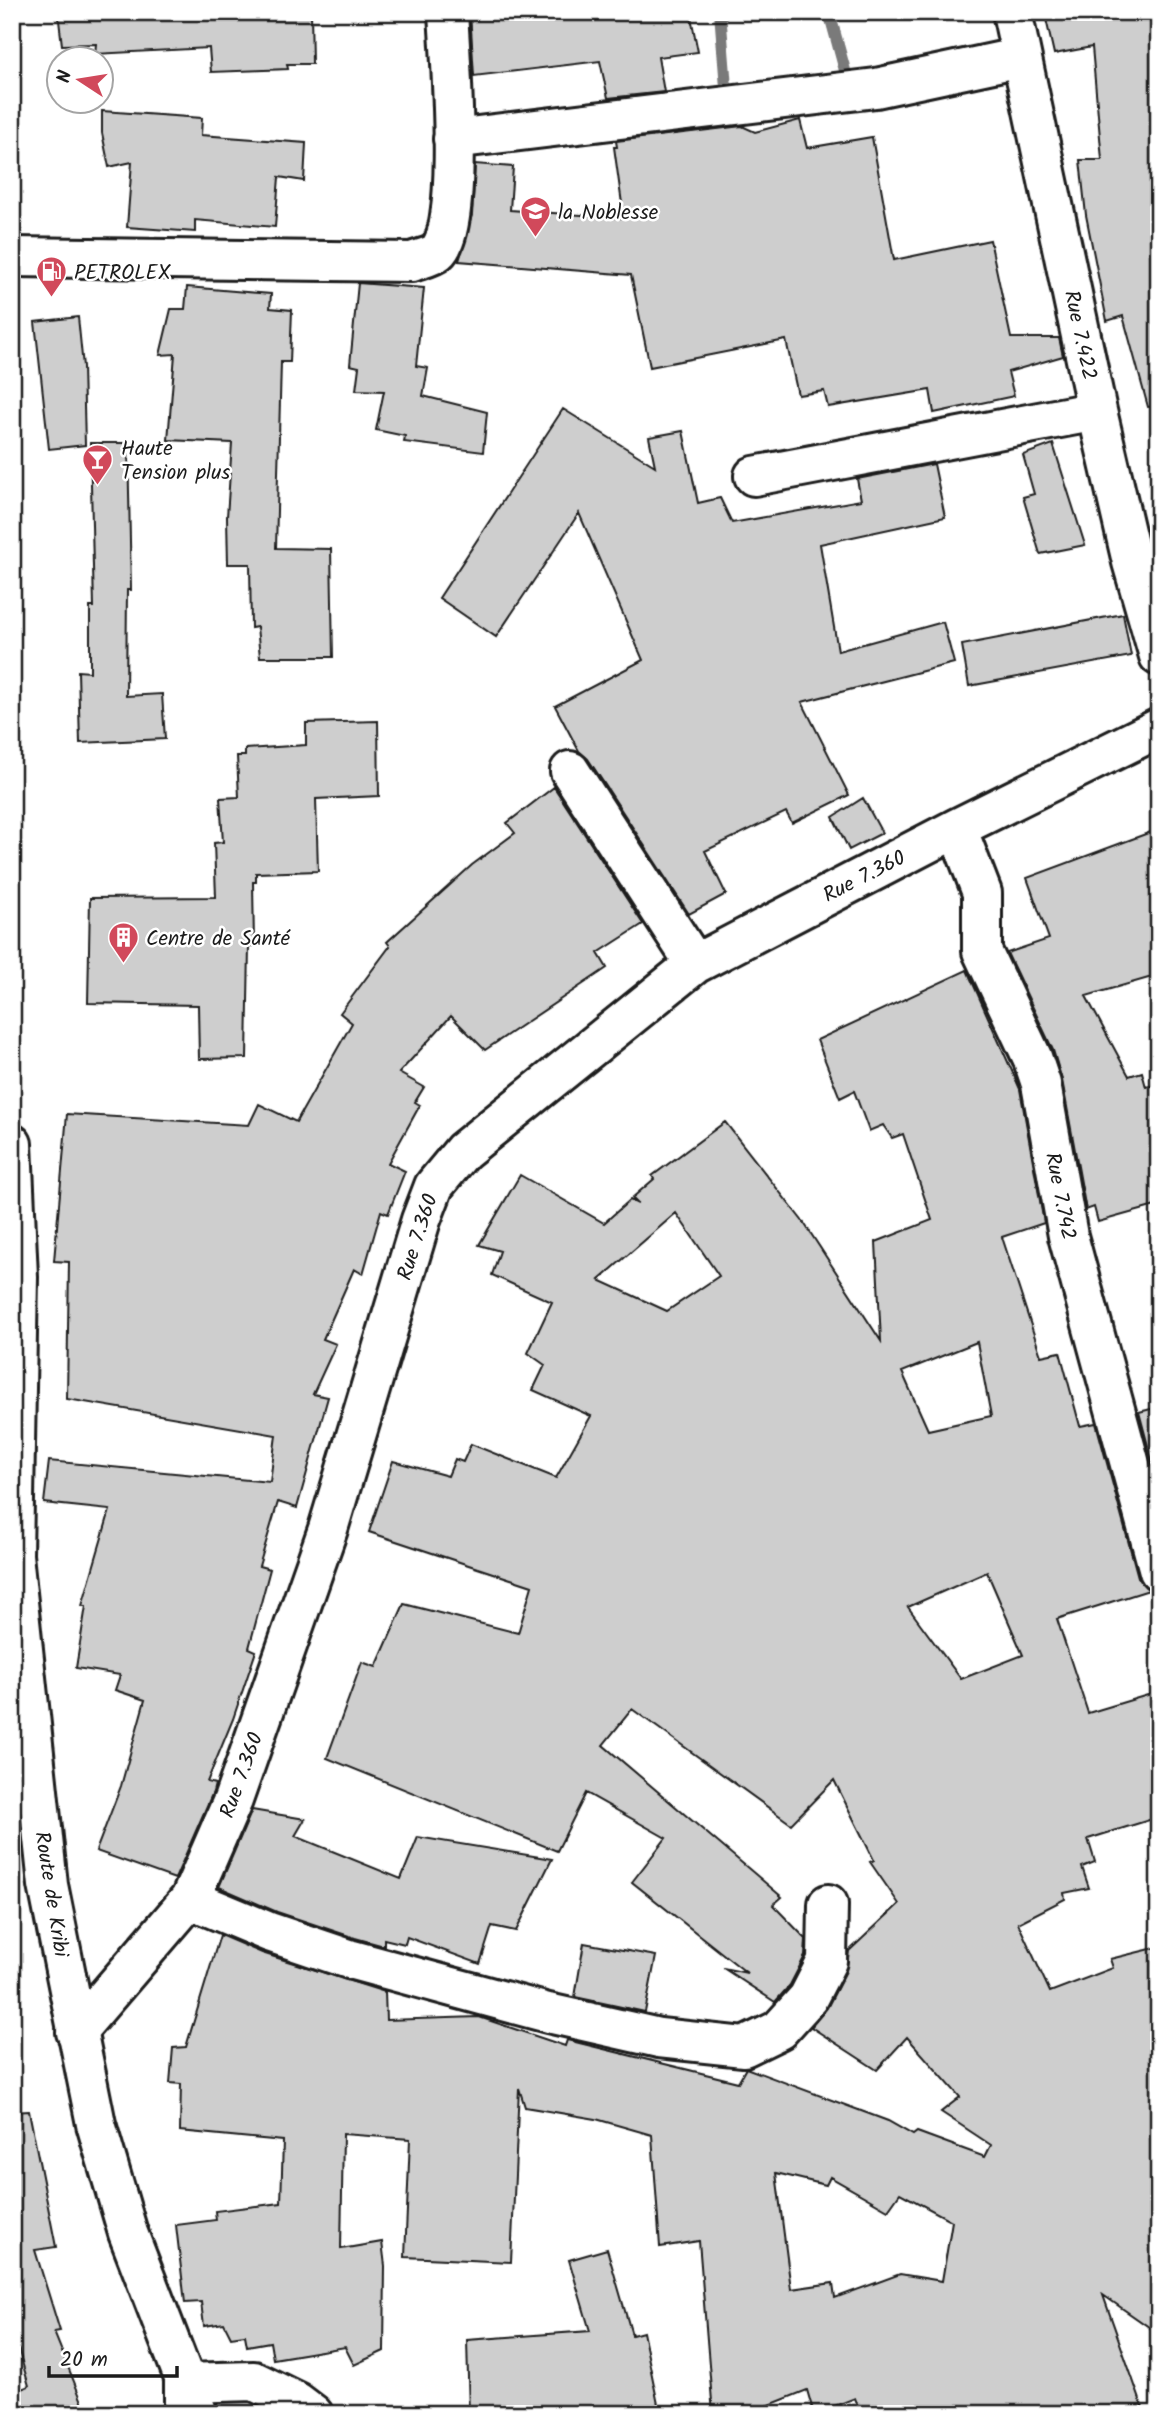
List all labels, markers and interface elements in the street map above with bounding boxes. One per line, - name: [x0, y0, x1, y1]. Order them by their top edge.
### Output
- north arrow: [46, 46, 116, 116]
- text: N: [49, 68, 81, 86]
- school or university icon: la Noblesse: [518, 195, 552, 239]
- place label: la Noblesse: [558, 197, 659, 230]
- fuel station icon: PETROLEX: [34, 255, 68, 299]
- place label: PETROLEX: [74, 257, 172, 290]
- street label: Rue 7.422: [1054, 287, 1105, 383]
- place label: Haute Tension plus: [121, 433, 230, 490]
- bar icon: Haute Tension plus: [81, 443, 115, 487]
- street label: Rue 7.360: [818, 842, 912, 912]
- building icon: Centre de Santé: [106, 921, 140, 965]
- place label: Centre de Santé: [146, 923, 291, 956]
- street label: Rue 7.742: [1035, 1150, 1084, 1243]
- street label: Rue 7.360: [389, 1190, 448, 1285]
- street label: Rue 7.360: [212, 1728, 273, 1823]
- street label: Route de Kribi: [24, 1829, 77, 1960]
- scale bar: [49, 2335, 177, 2379]
- text: 20 m: [60, 2344, 108, 2377]

